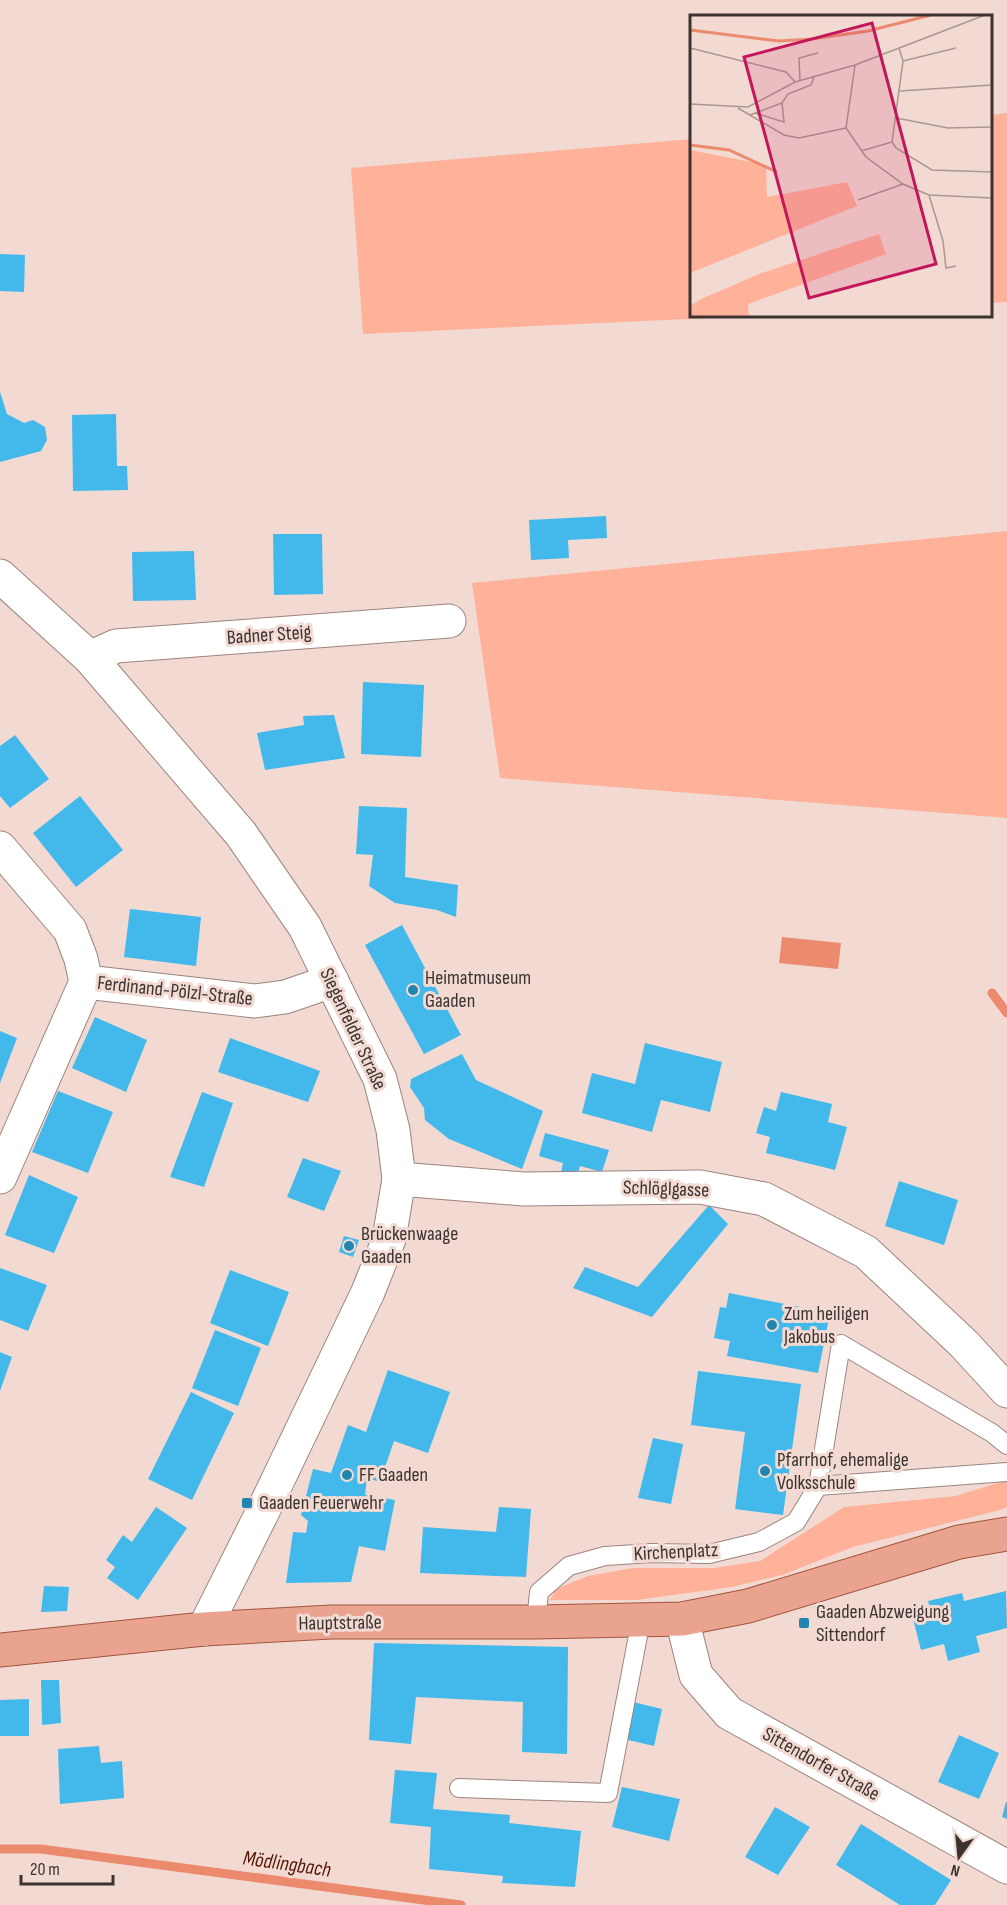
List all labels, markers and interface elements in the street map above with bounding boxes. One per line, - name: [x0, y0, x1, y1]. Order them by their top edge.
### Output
- inset map: [690, 15, 992, 316]
- street label: Badner Steig: [226, 620, 312, 650]
- street label: Siegenfelder Straße: [314, 964, 392, 1094]
- place label: Heimatmuseum Gaaden: [425, 966, 531, 1013]
- street label: Ferdinand-Pölzl-Straße: [96, 971, 254, 1011]
- marker: Heimatmuseum Gaaden: [406, 983, 420, 997]
- street label: Schlöglgasse: [622, 1175, 710, 1203]
- place label: Brückenwaage Gaaden: [361, 1222, 458, 1269]
- marker: Brückenwaage Gaaden: [342, 1239, 356, 1253]
- place label: Zum heiligen Jakobus: [783, 1302, 869, 1349]
- marker: Zum heiligen Jakobus: [765, 1318, 779, 1332]
- place label: Pfarrhof, ehemalige Volksschule: [777, 1448, 909, 1495]
- place label: FF Gaaden: [359, 1463, 428, 1487]
- marker: Pfarrhof, ehemalige Volksschule: [758, 1464, 772, 1478]
- marker: FF Gaaden: [340, 1468, 354, 1482]
- place label: Gaaden Feuerwehr: [259, 1491, 384, 1515]
- marker: Gaaden Feuerwehr: [240, 1496, 254, 1510]
- street label: Kirchenplatz: [633, 1538, 719, 1566]
- place label: Gaaden Abzweigung Sittendorf: [816, 1600, 949, 1647]
- street label: Hauptstraße: [298, 1610, 382, 1636]
- marker: Gaaden Abzweigung Sittendorf: [797, 1616, 811, 1630]
- street label: Sittendorfer Straße: [758, 1722, 884, 1806]
- north arrow: [929, 1827, 989, 1887]
- water label: Mödlingbach: [241, 1845, 333, 1883]
- scale bar: [21, 1848, 112, 1886]
- text: 20 m: [30, 1859, 60, 1880]
- text: N: [949, 1860, 962, 1880]

